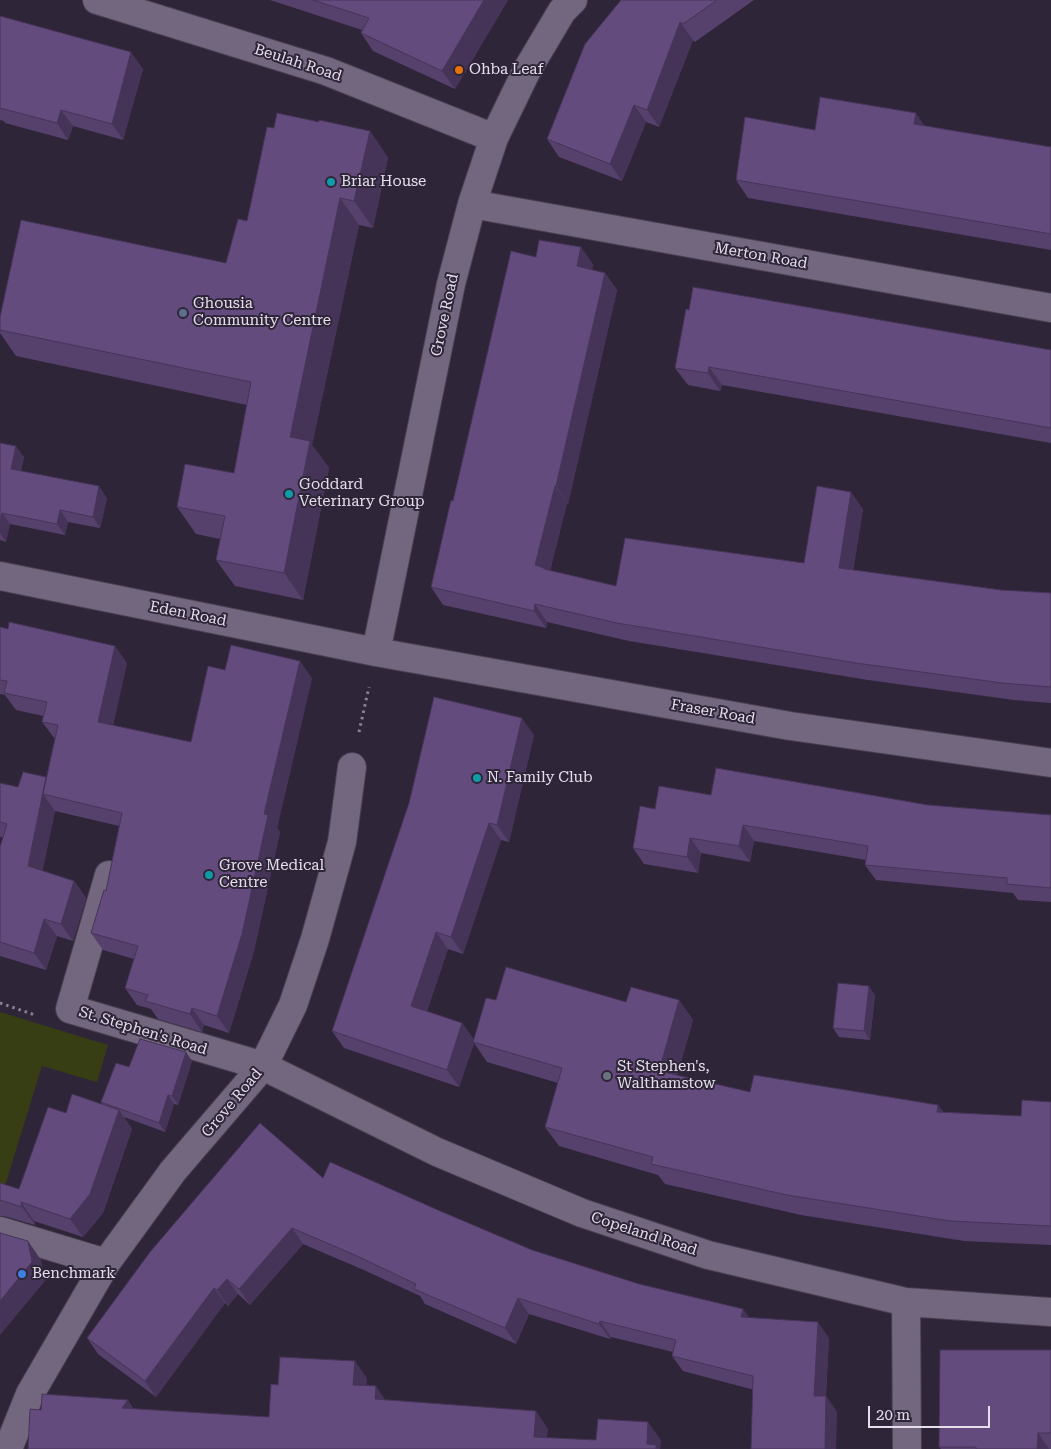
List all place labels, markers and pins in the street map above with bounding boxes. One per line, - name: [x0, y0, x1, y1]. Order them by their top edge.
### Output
- place label: Ohba Leaf: [469, 61, 543, 79]
- marker: Ohba Leaf: [453, 64, 465, 76]
- place label: Briar House: [341, 173, 426, 191]
- marker: Briar House: [325, 176, 337, 188]
- place label: Ghousia Community Centre: [193, 295, 331, 330]
- marker: Ghousia Community Centre: [177, 307, 189, 319]
- place label: Goddard Veterinary Group: [299, 476, 425, 511]
- marker: Goddard Veterinary Group: [283, 488, 295, 500]
- place label: N. Family Club: [487, 769, 593, 787]
- marker: N. Family Club: [471, 772, 483, 784]
- place label: Grove Medical Centre: [219, 857, 324, 892]
- marker: Grove Medical Centre: [203, 869, 215, 881]
- place label: St Stephen's, Walthamstow: [617, 1058, 715, 1093]
- marker: St Stephen's, Walthamstow: [601, 1070, 613, 1082]
- place label: Benchmark: [32, 1265, 116, 1283]
- marker: Benchmark: [16, 1268, 28, 1280]

